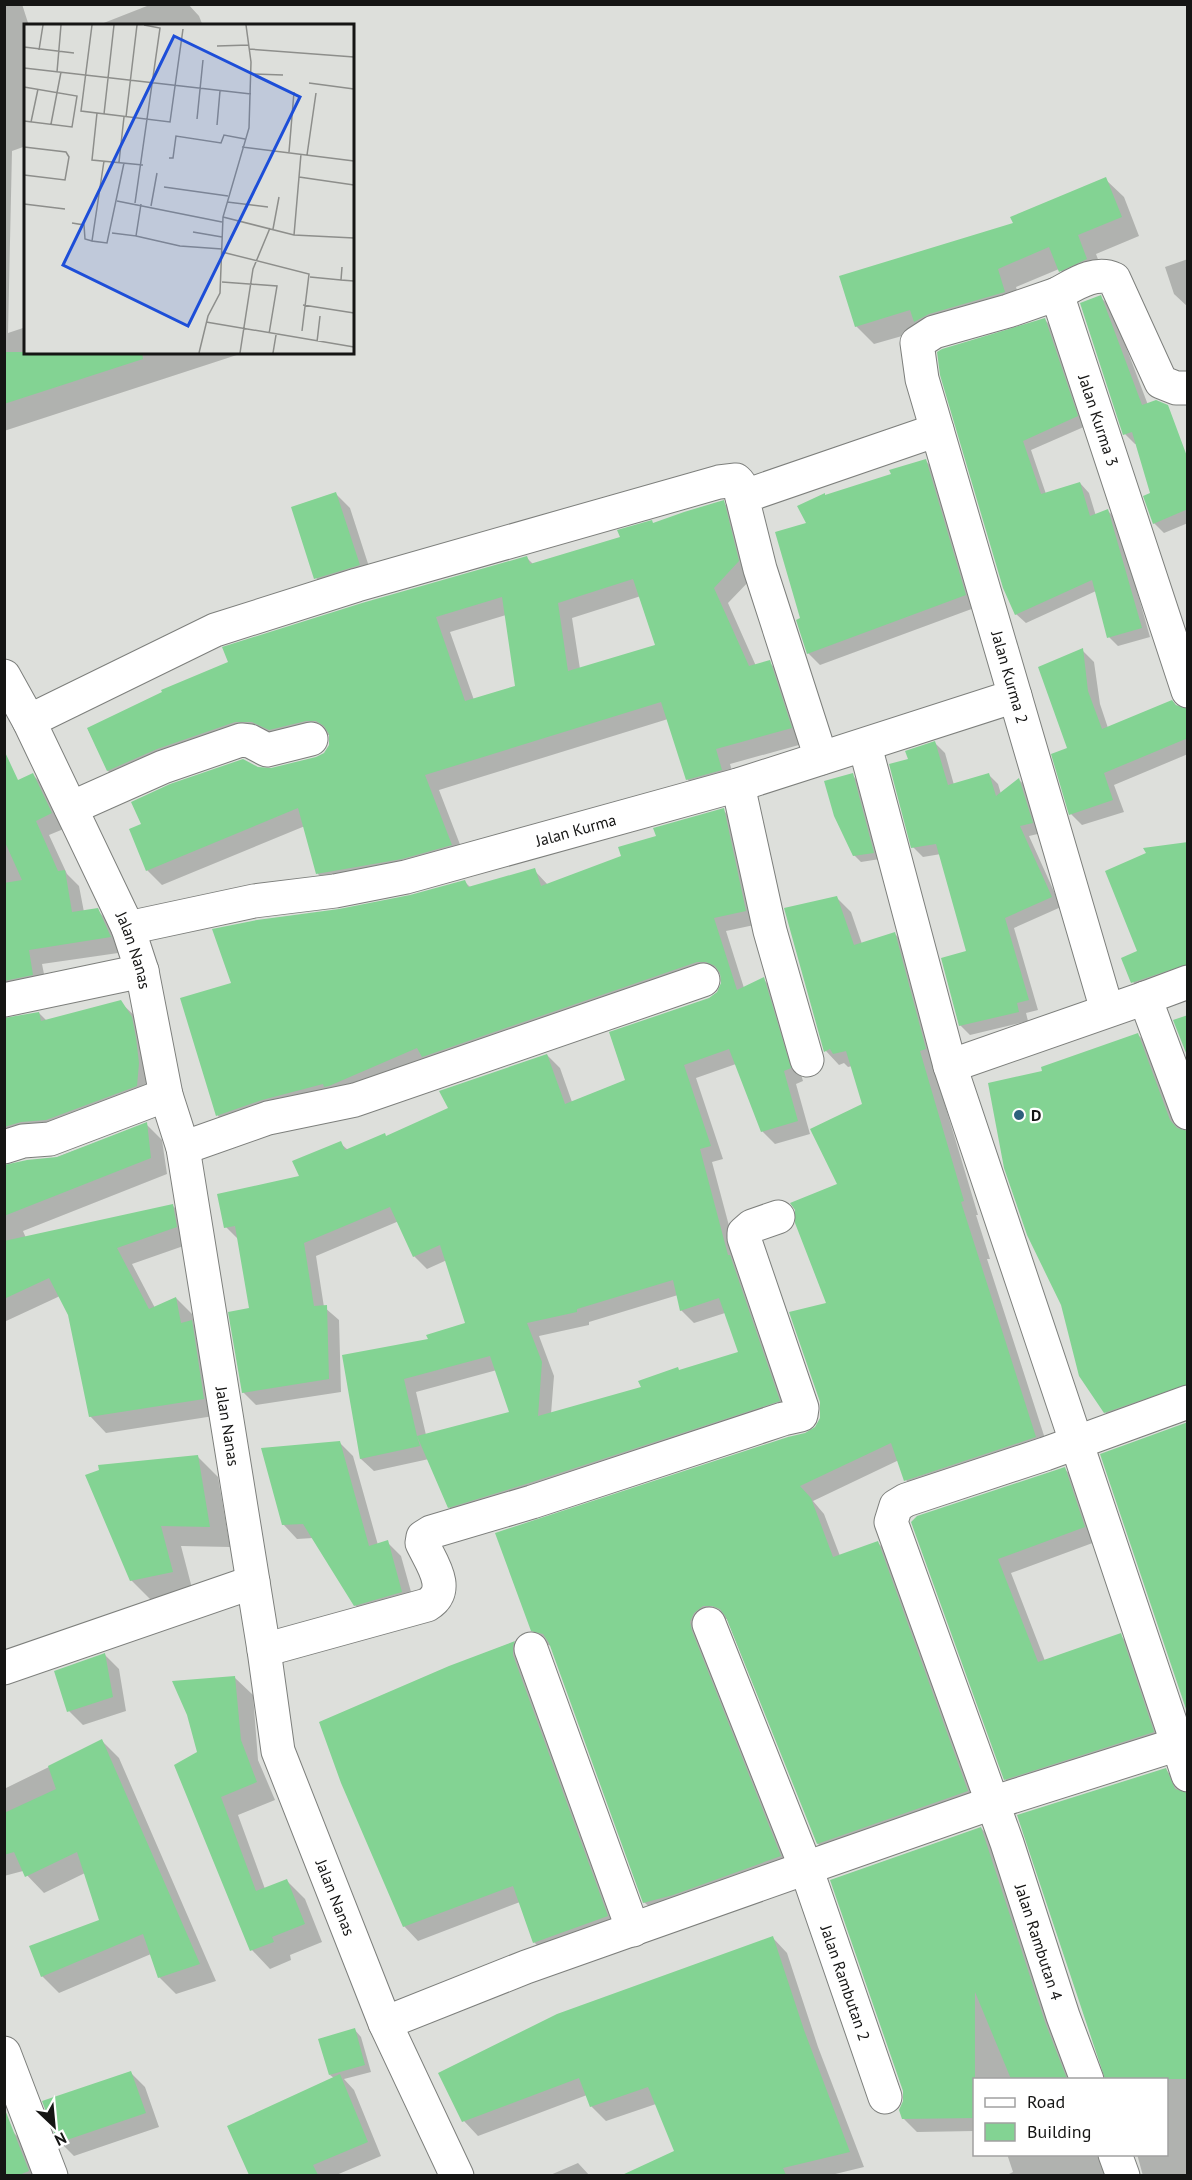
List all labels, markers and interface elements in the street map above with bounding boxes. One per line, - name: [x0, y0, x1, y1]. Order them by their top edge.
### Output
- inset map: [24, 24, 354, 354]
- street label: Jalan Kurma 3: [1074, 371, 1123, 469]
- street label: Jalan Kurma 2: [987, 627, 1033, 726]
- street label: Jalan Kurma: [532, 809, 618, 851]
- street label: Jalan Nanas: [111, 907, 155, 991]
- place label: D: [1031, 1105, 1041, 1125]
- marker: D: [1012, 1108, 1026, 1122]
- street label: Jalan Nanas: [211, 1384, 244, 1468]
- street label: Jalan Nanas: [311, 1855, 360, 1939]
- street label: Jalan Rambutan 4: [1011, 1880, 1067, 2003]
- street label: Jalan Rambutan 2: [816, 1921, 875, 2043]
- legend: [973, 2078, 1168, 2156]
- text: Road: [1027, 2090, 1065, 2113]
- north arrow: [24, 2096, 84, 2156]
- text: Building: [1027, 2120, 1091, 2143]
- text: N: [51, 2128, 70, 2151]

